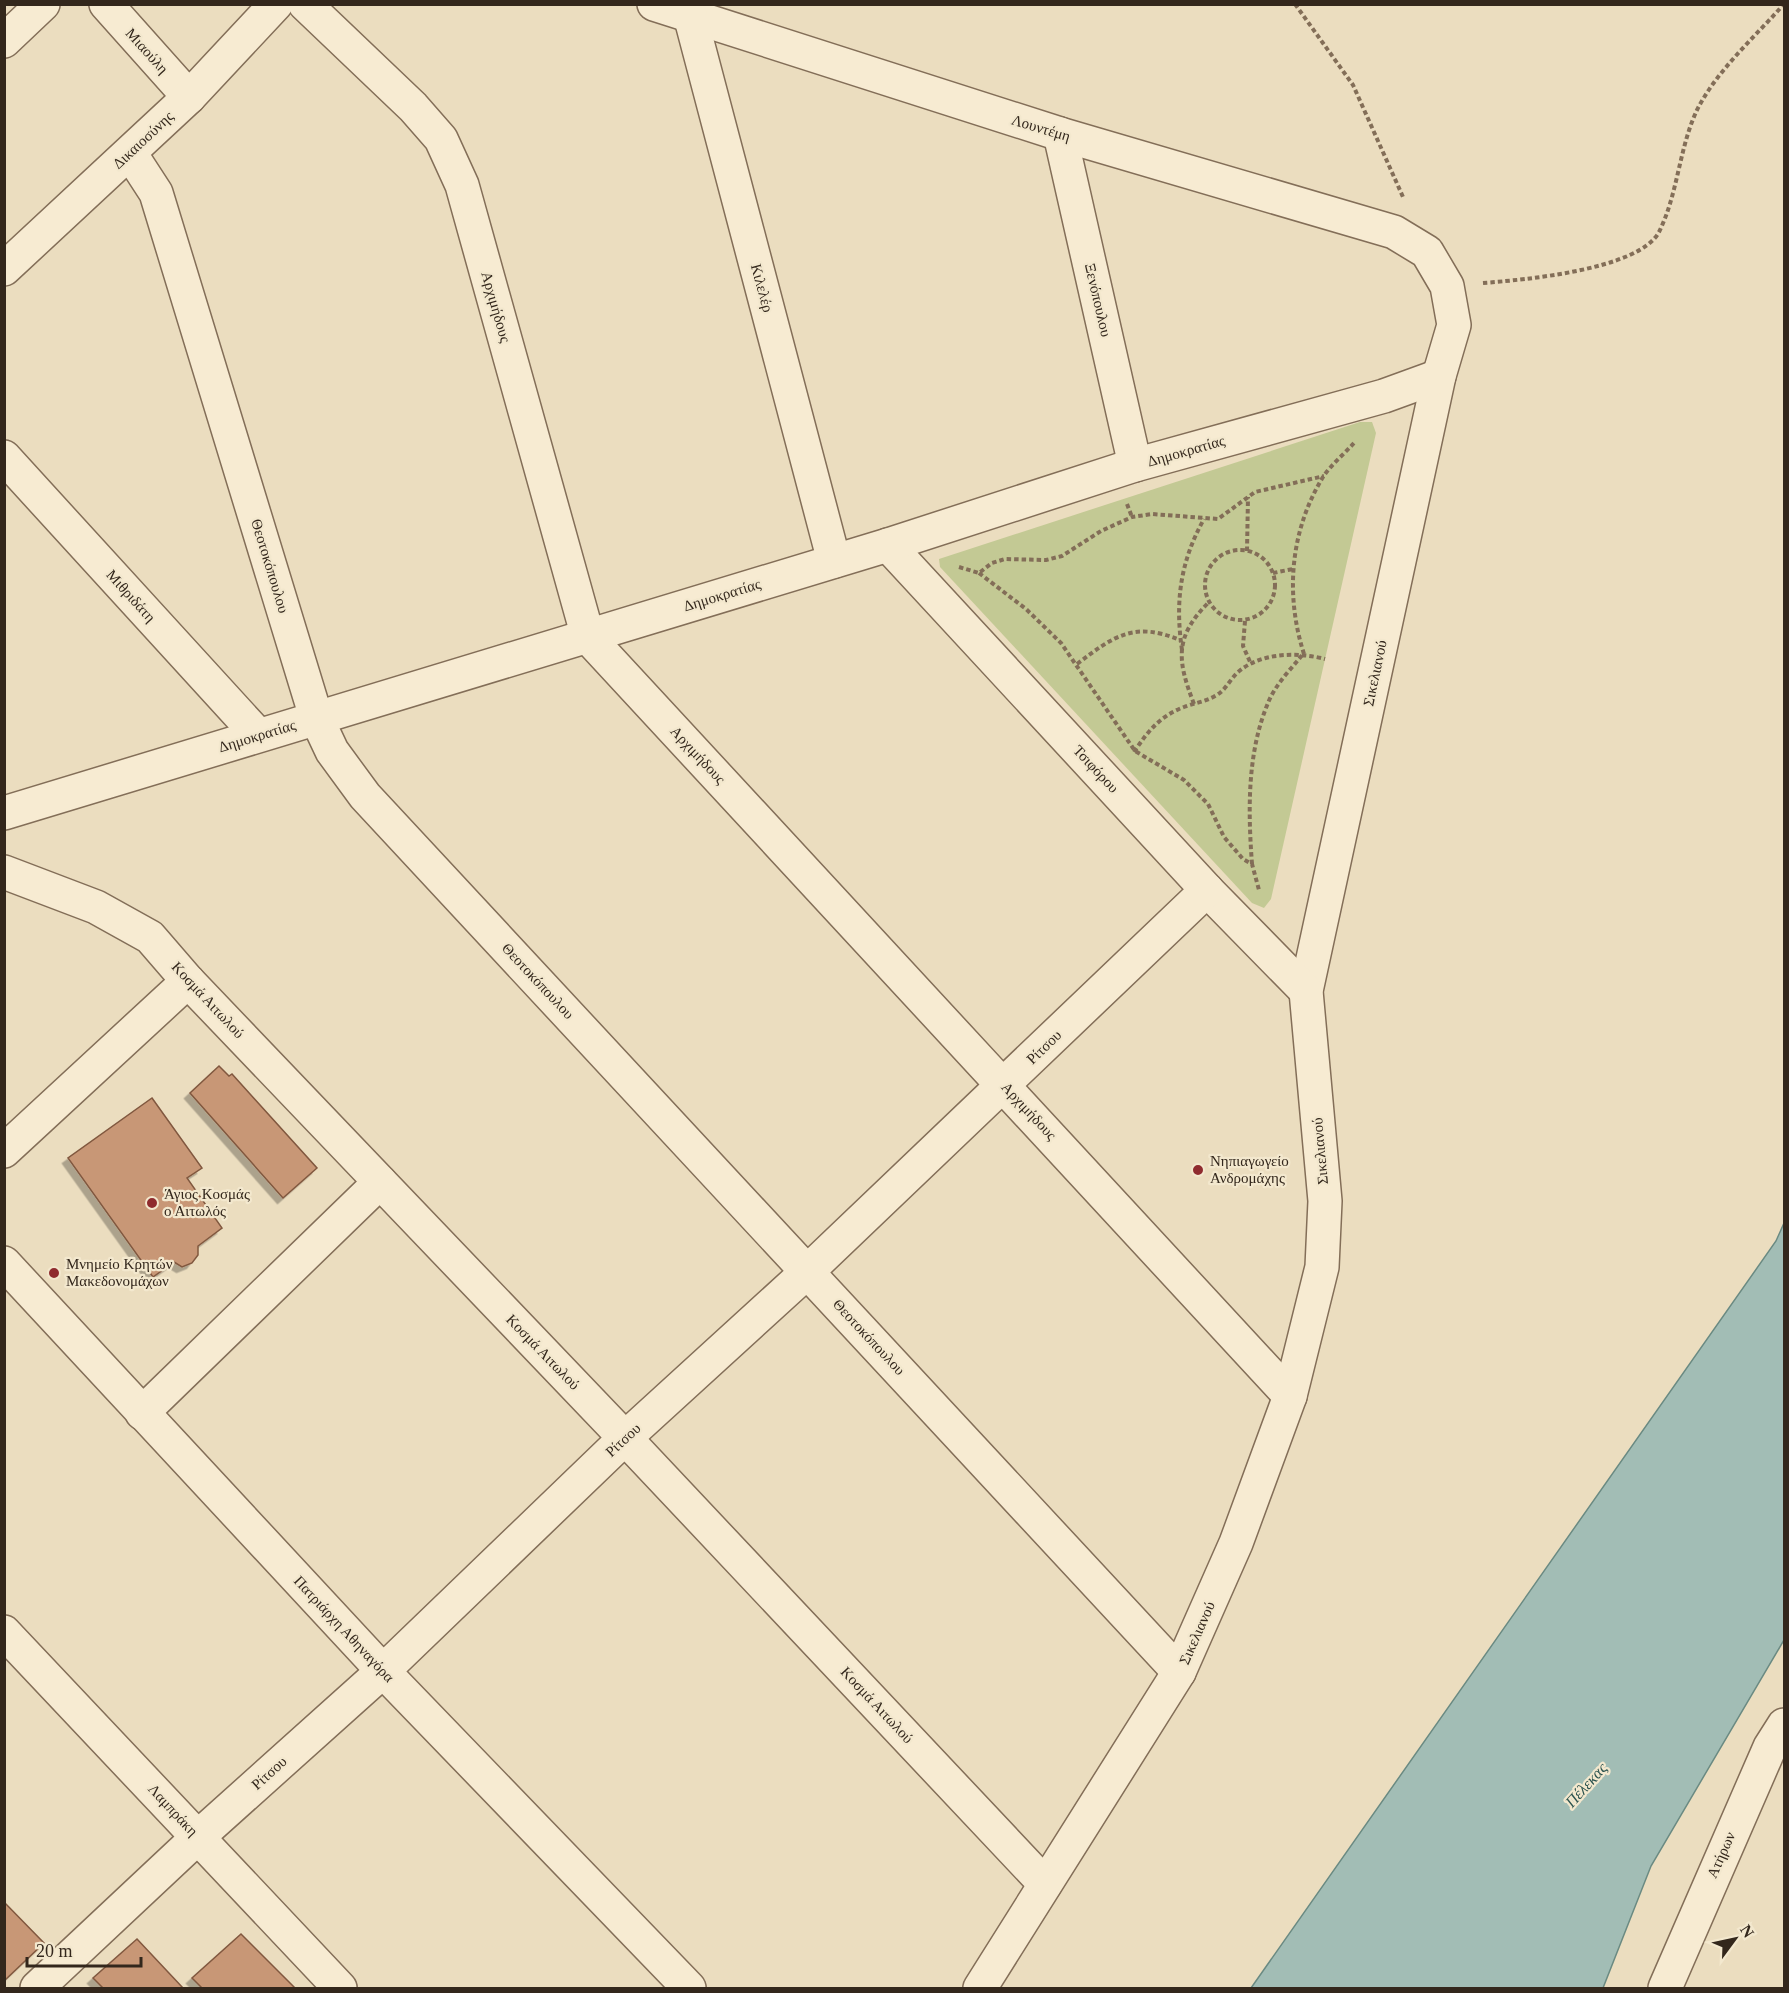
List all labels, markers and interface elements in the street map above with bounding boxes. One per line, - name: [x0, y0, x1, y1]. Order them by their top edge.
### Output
- street label: Μιαούλη: [123, 25, 171, 77]
- street label: Δικαιοσύνης: [110, 108, 176, 172]
- street label: Λουντέμη: [1010, 111, 1073, 145]
- street label: Κιλελέρ: [748, 262, 776, 314]
- street label: Ξενόπουλου: [1082, 262, 1114, 338]
- street label: Αρχιμήδους: [478, 270, 514, 344]
- street label: Δημοκρατίας: [1145, 432, 1227, 470]
- street label: Θεοτοκόπουλου: [248, 517, 292, 615]
- street label: Μιθριδάτη: [103, 567, 159, 626]
- street label: Δημοκρατίας: [681, 576, 763, 614]
- street label: Σικελιανού: [1360, 638, 1390, 708]
- street label: Δημοκρατίας: [216, 717, 298, 755]
- street label: Αρχιμήδους: [667, 723, 729, 787]
- street label: Τσιφόρου: [1070, 742, 1122, 796]
- street label: Θεοτοκόπουλου: [499, 940, 577, 1022]
- street label: Κοσμά Αιτωλού: [169, 959, 247, 1041]
- street label: Ρίτσου: [1024, 1027, 1064, 1067]
- street label: Αρχιμήδους: [998, 1079, 1060, 1143]
- street label: Σικελιανού: [1309, 1117, 1331, 1185]
- place label: Νηπιαγωγείο Ανδρομάχης: [1210, 1153, 1289, 1186]
- marker: Νηπιαγωγείο Ανδρομάχης: [1191, 1163, 1205, 1177]
- place label: Άγιος Κοσμάς ο Αιτωλός: [164, 1186, 250, 1219]
- marker: Άγιος Κοσμάς ο Αιτωλός: [145, 1196, 159, 1210]
- place label: Μνημείο Κρητών Μακεδονομάχων: [66, 1256, 173, 1289]
- marker: Μνημείο Κρητών Μακεδονομάχων: [47, 1266, 61, 1280]
- street label: Θεοτοκόπουλου: [830, 1296, 908, 1378]
- street label: Κοσμά Αιτωλού: [503, 1311, 583, 1393]
- street label: Ρίτσου: [602, 1420, 644, 1460]
- street label: Πατριάρχη Αθηναγόρα: [291, 1573, 397, 1685]
- street label: Σικελιανού: [1176, 1599, 1218, 1667]
- street label: Κοσμά Αιτωλού: [838, 1664, 916, 1746]
- street label: Ρίτσου: [248, 1753, 290, 1793]
- water label: Πέλεκας: [1561, 1759, 1611, 1811]
- street label: Λαμπράκη: [145, 1781, 201, 1839]
- street label: Ατήρων: [1704, 1829, 1738, 1881]
- north arrow: [1705, 1909, 1765, 1969]
- text: N: [1737, 1922, 1758, 1941]
- scale bar: [27, 1930, 141, 1968]
- text: 20 m: [36, 1941, 73, 1961]

